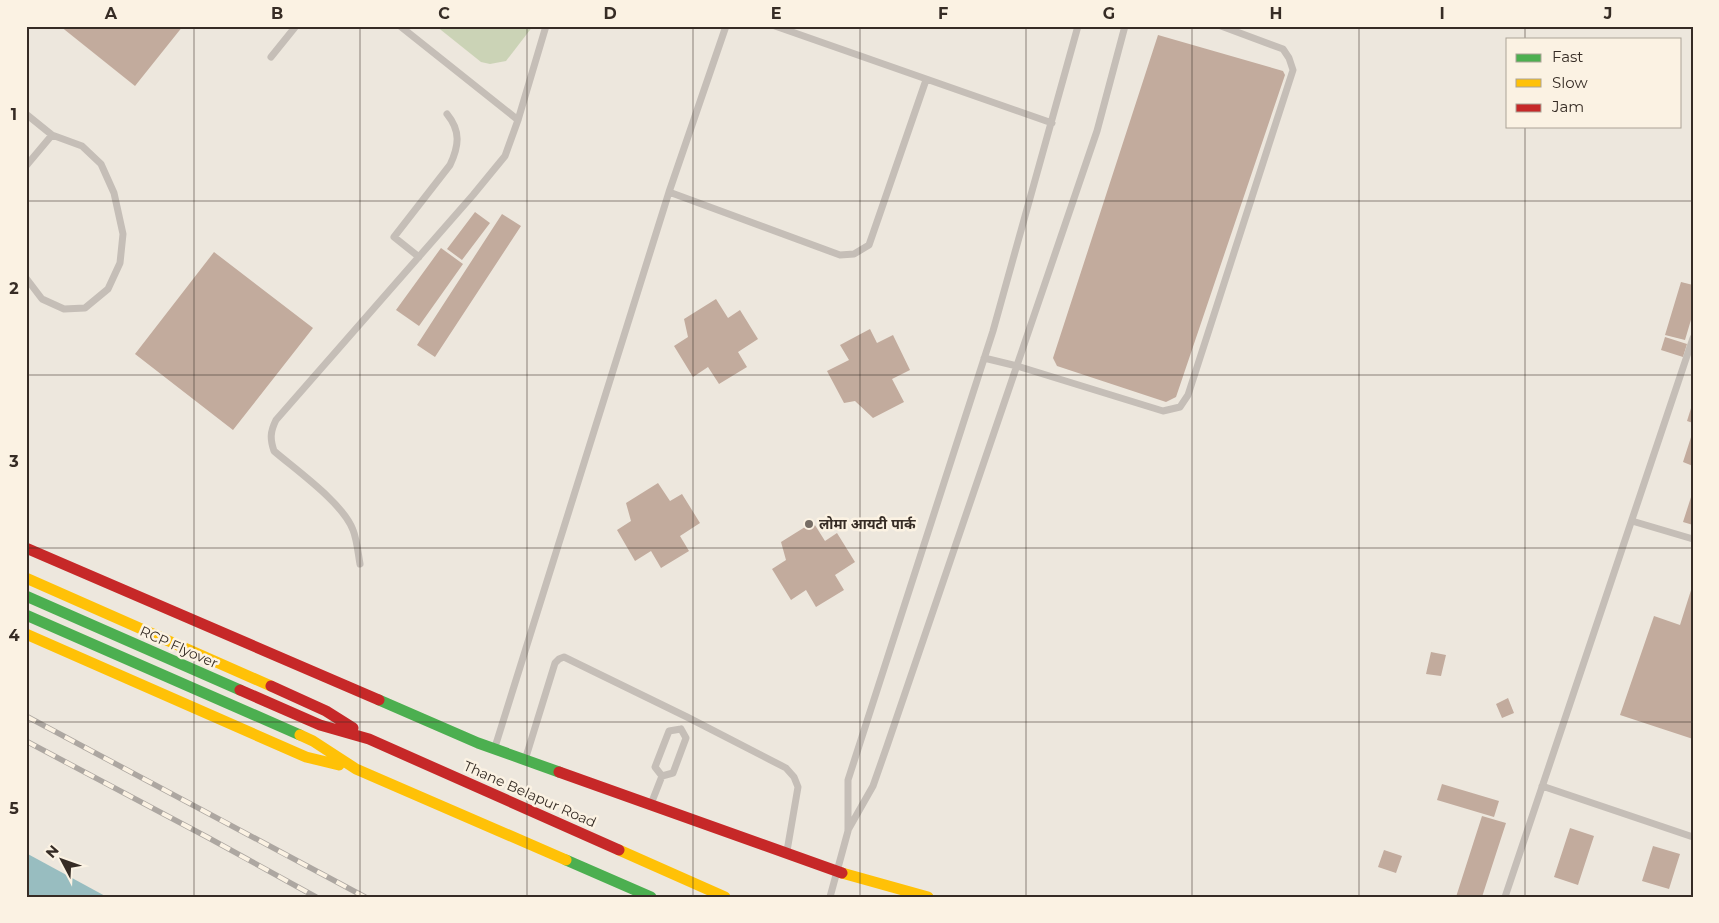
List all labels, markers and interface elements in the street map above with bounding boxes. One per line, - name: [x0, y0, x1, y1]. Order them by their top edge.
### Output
- text: A: [104, 4, 118, 23]
- text: B: [271, 4, 283, 23]
- text: C: [438, 4, 450, 23]
- text: D: [603, 4, 617, 23]
- text: E: [771, 4, 781, 23]
- text: F: [938, 4, 948, 23]
- text: G: [1103, 4, 1115, 23]
- text: H: [1270, 4, 1282, 23]
- text: I: [1439, 4, 1445, 23]
- text: J: [1603, 4, 1612, 23]
- legend: [1506, 38, 1682, 128]
- text: Fast: [1552, 47, 1583, 66]
- text: Slow: [1552, 73, 1588, 92]
- text: Jam: [1551, 97, 1584, 116]
- text: 1: [11, 105, 17, 124]
- text: 2: [9, 279, 19, 298]
- text: 3: [8, 452, 19, 471]
- place label: लोमा आयटी पार्क: [819, 515, 916, 533]
- marker: लोमा आयटी पार्क: [803, 518, 815, 530]
- street label: RCP Flyover: [137, 622, 221, 672]
- text: 4: [8, 626, 20, 645]
- street label: Thane Belapur Road: [461, 757, 599, 831]
- text: 5: [9, 799, 19, 818]
- north arrow: [38, 836, 88, 886]
- text: N: [42, 841, 63, 862]

